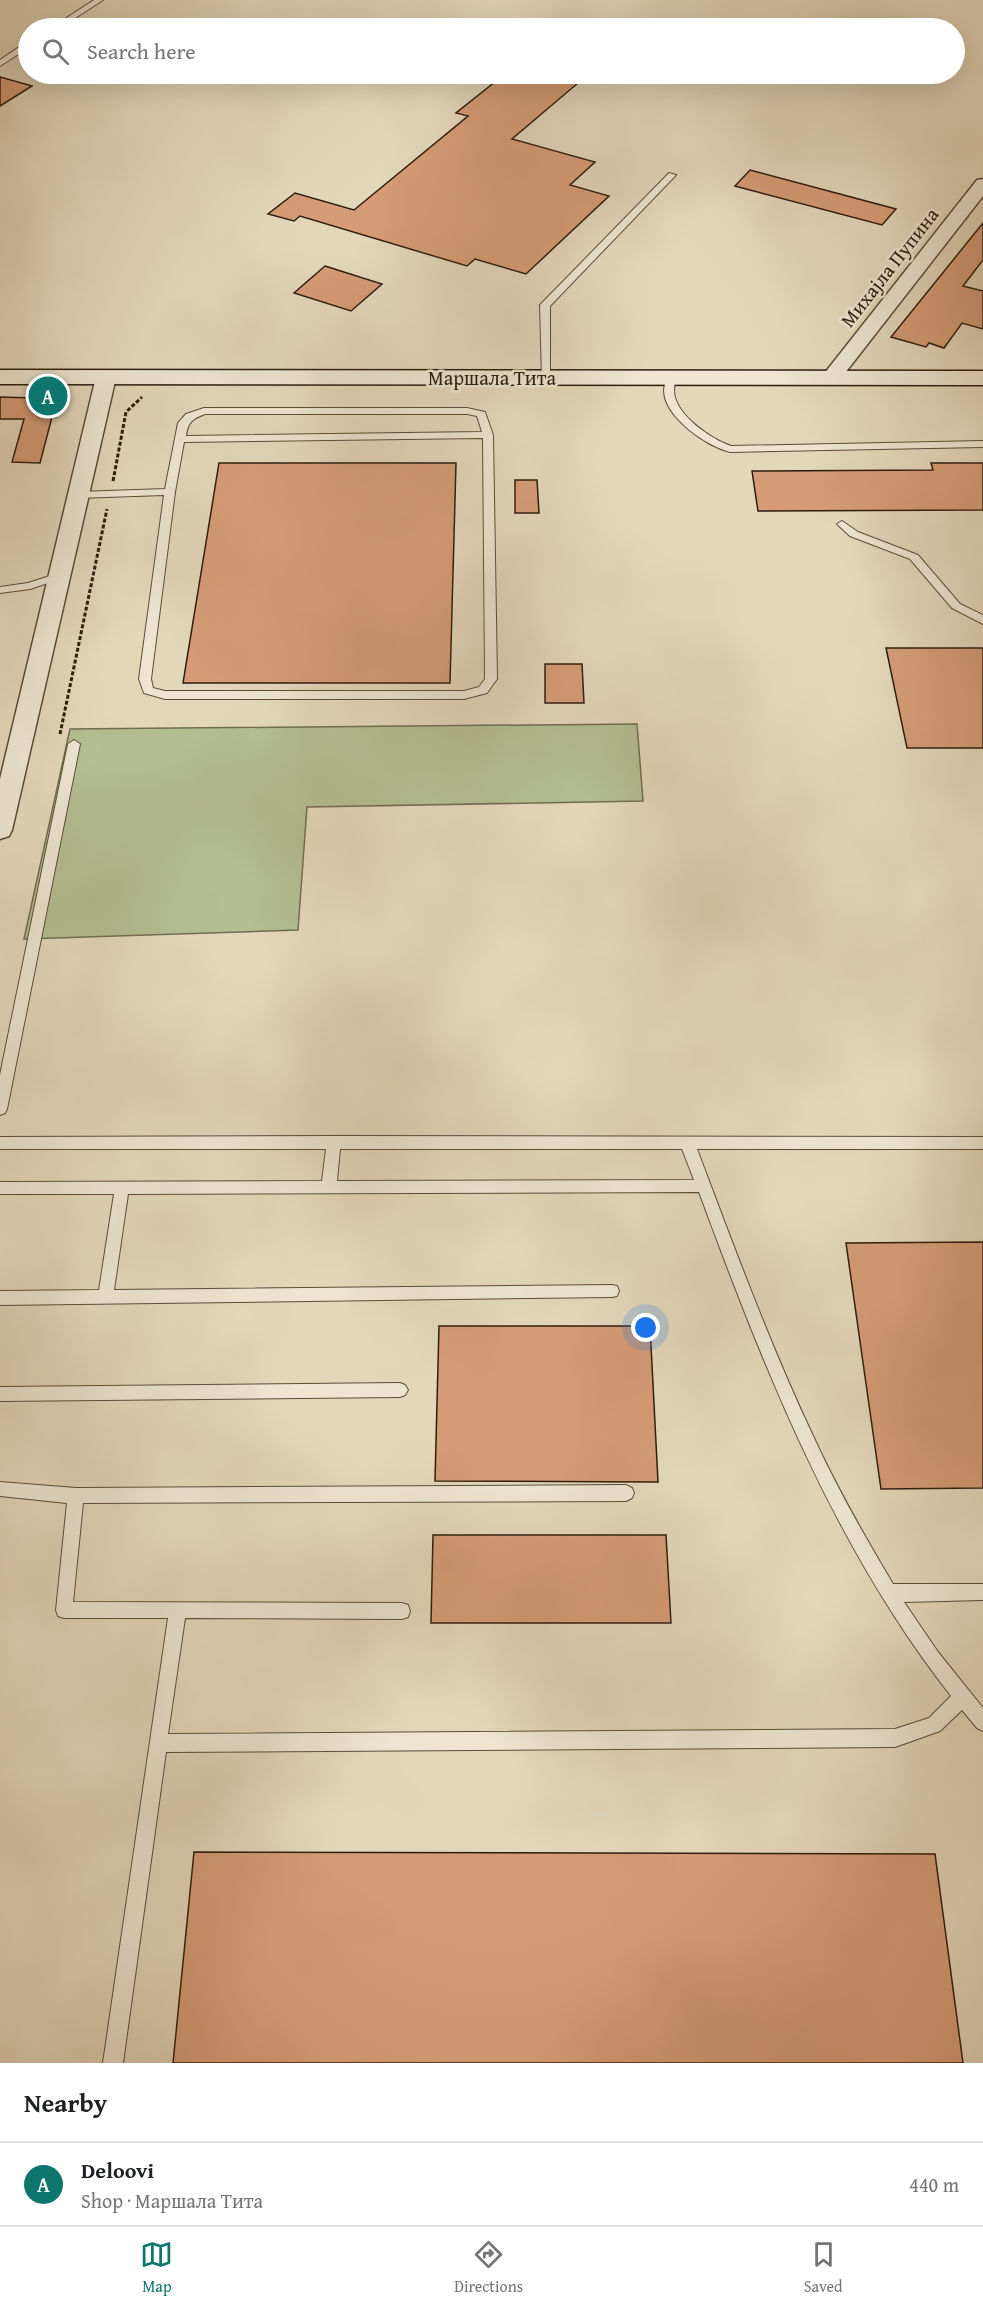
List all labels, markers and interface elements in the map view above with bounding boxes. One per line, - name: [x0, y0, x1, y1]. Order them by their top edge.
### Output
- search box: [18, 18, 965, 84]
- icon: search: [39, 35, 72, 68]
- text: Search here: [87, 35, 196, 67]
- street label: Михајла Пупина: [833, 201, 945, 333]
- street label: Маршала Тита: [428, 363, 556, 392]
- pin: A: [28, 374, 68, 418]
- your location: [631, 1313, 660, 1342]
- text: Nearby: [24, 2083, 107, 2122]
- text: Deloovi: [81, 2154, 154, 2186]
- text: A: [37, 2170, 50, 2199]
- text: 440 m: [909, 2170, 959, 2199]
- text: Shop · Маршала Тита: [81, 2186, 263, 2215]
- tab: Map: [140, 2238, 173, 2298]
- tab: Directions: [454, 2238, 523, 2298]
- tab: Saved: [804, 2238, 843, 2298]

